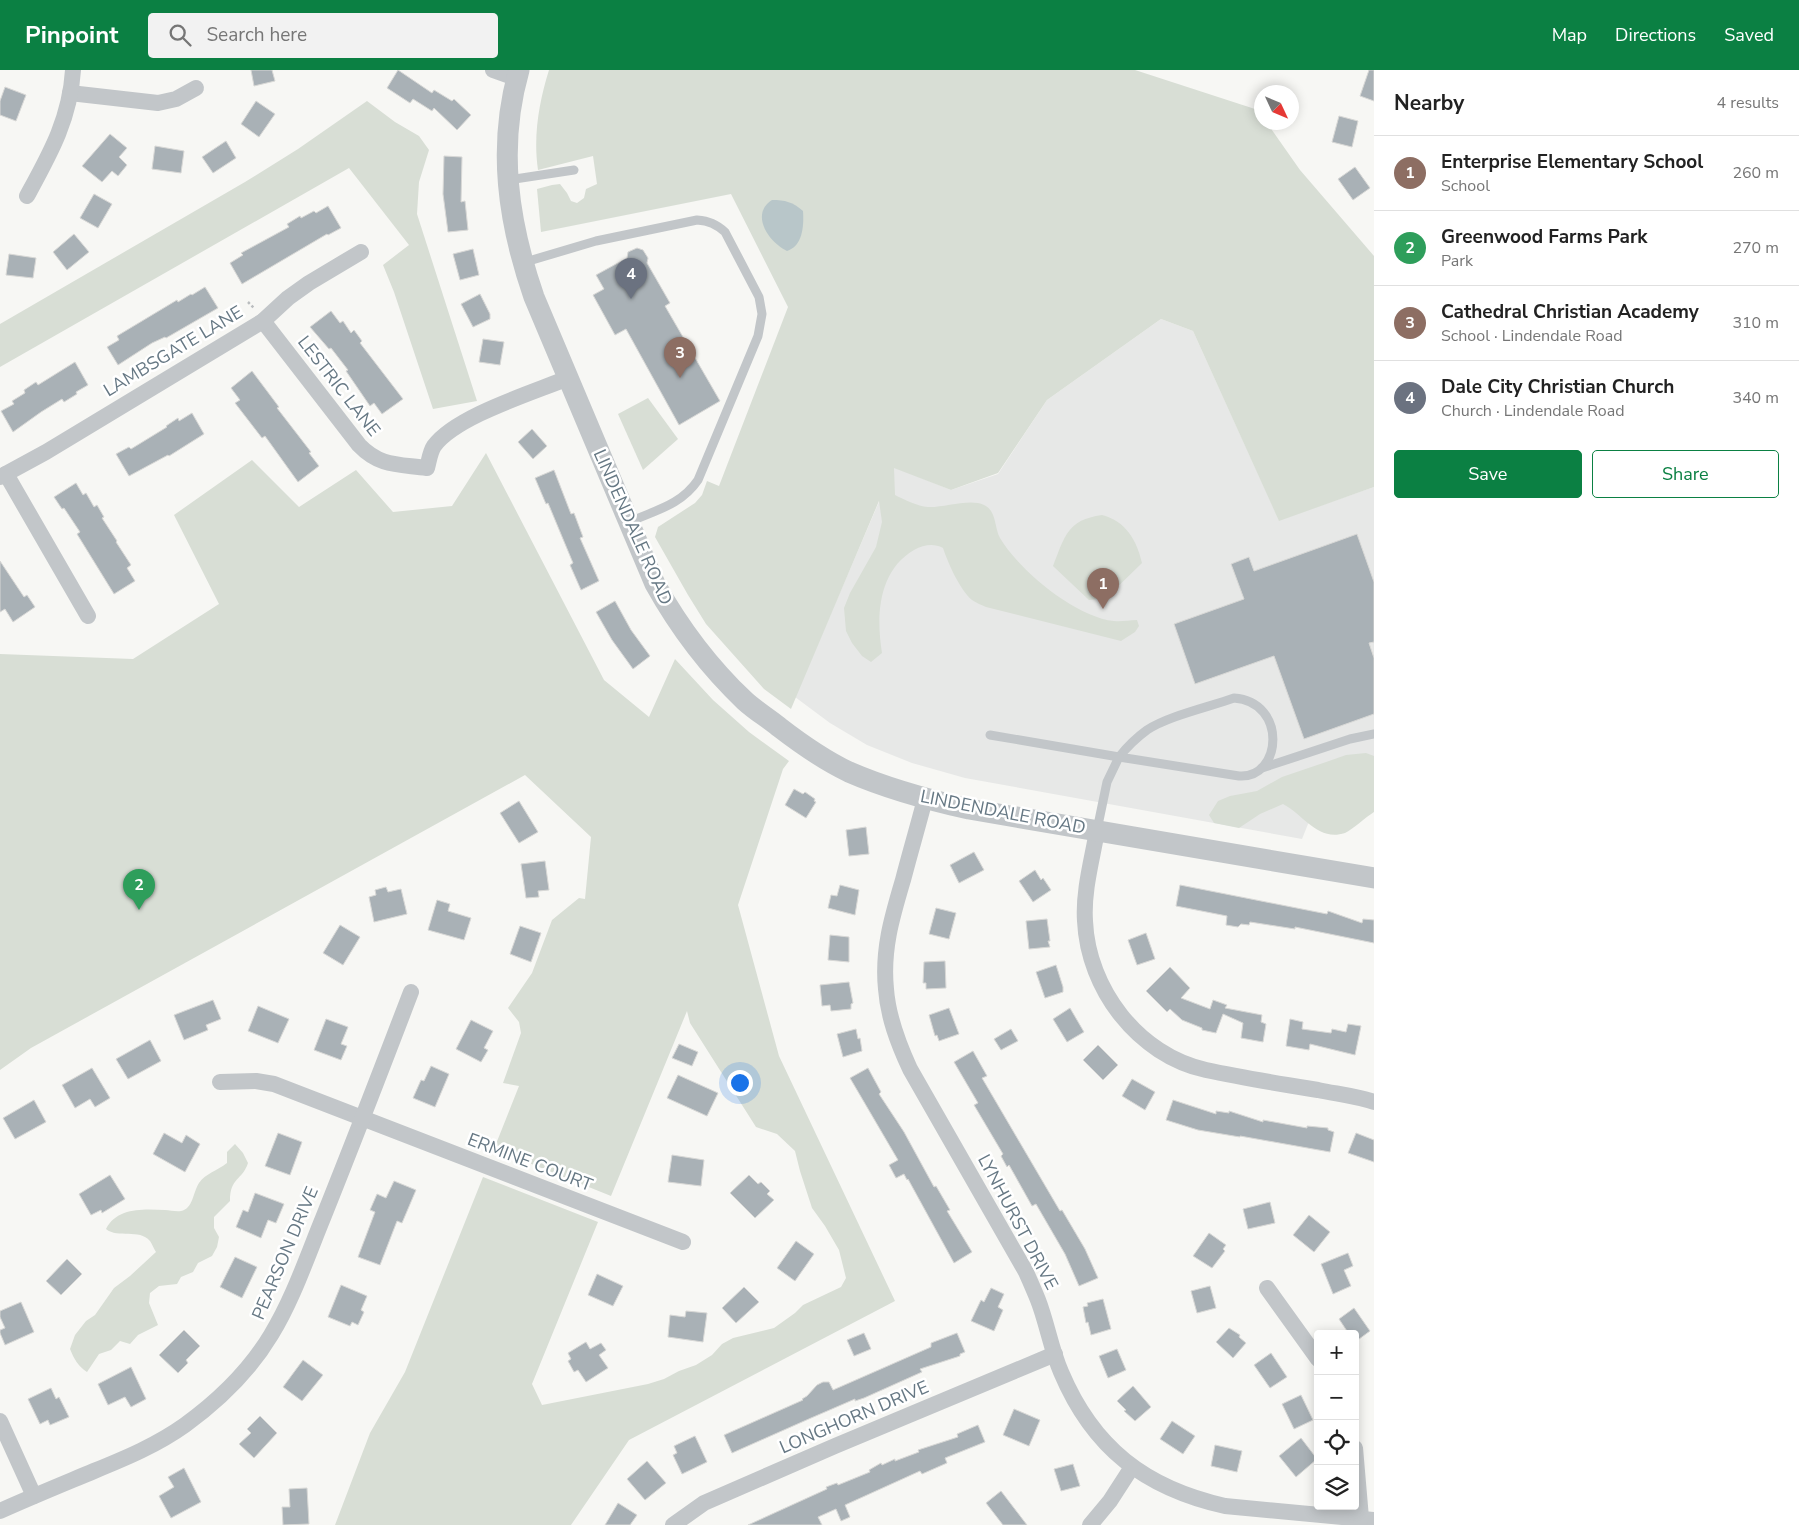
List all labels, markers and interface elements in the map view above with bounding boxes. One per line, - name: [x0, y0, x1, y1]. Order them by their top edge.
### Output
- search box: [148, 13, 498, 58]
- text: Pinpoint: [25, 19, 118, 51]
- icon: search: [166, 21, 194, 49]
- text: Search here: [206, 22, 307, 48]
- text: Map: [1552, 23, 1587, 47]
- text: Directions: [1615, 23, 1696, 47]
- text: Saved: [1724, 23, 1774, 47]
- north arrow: [1254, 85, 1299, 130]
- text: Nearby: [1394, 89, 1464, 117]
- text: 4 results: [1717, 92, 1779, 114]
- text: Enterprise Elementary School: [1441, 149, 1703, 175]
- text: 1: [1405, 162, 1415, 184]
- text: 260 m: [1732, 162, 1779, 184]
- text: School: [1441, 175, 1490, 197]
- text: Greenwood Farms Park: [1441, 224, 1648, 250]
- text: 2: [1405, 237, 1415, 259]
- text: 270 m: [1732, 237, 1779, 259]
- text: Park: [1441, 250, 1473, 272]
- pin: 4: [615, 258, 647, 299]
- text: Cathedral Christian Academy: [1441, 299, 1699, 325]
- street label: LAMBSGATE LANE: [99, 300, 247, 402]
- text: 3: [1405, 312, 1415, 334]
- text: 310 m: [1732, 312, 1779, 334]
- text: School · Lindendale Road: [1441, 325, 1622, 347]
- street label: LESTRIC LANE: [292, 331, 386, 441]
- pin: 3: [664, 337, 696, 378]
- text: Dale City Christian Church: [1441, 374, 1674, 400]
- text: 4: [1405, 387, 1415, 409]
- text: 340 m: [1732, 387, 1779, 409]
- text: Church · Lindendale Road: [1441, 400, 1625, 422]
- street label: LINDENDALE ROAD: [588, 445, 678, 609]
- button: Save: [1394, 450, 1582, 498]
- button: Share: [1592, 450, 1779, 498]
- pin: 1: [1087, 568, 1119, 609]
- street label: LINDENDALE ROAD: [918, 784, 1088, 840]
- pin: 2: [123, 869, 155, 910]
- your location: [727, 1070, 753, 1096]
- street label: ERMINE COURT: [464, 1127, 596, 1197]
- street label: LYNHURST DRIVE: [972, 1150, 1064, 1294]
- street label: PEARSON DRIVE: [246, 1183, 324, 1323]
- map controls: [1314, 1330, 1359, 1510]
- button: +: [1314, 1330, 1359, 1375]
- street label: LONGHORN DRIVE: [776, 1375, 932, 1459]
- button: −: [1314, 1375, 1359, 1420]
- button: locate: [1314, 1420, 1359, 1465]
- button: layers: [1314, 1465, 1359, 1510]

